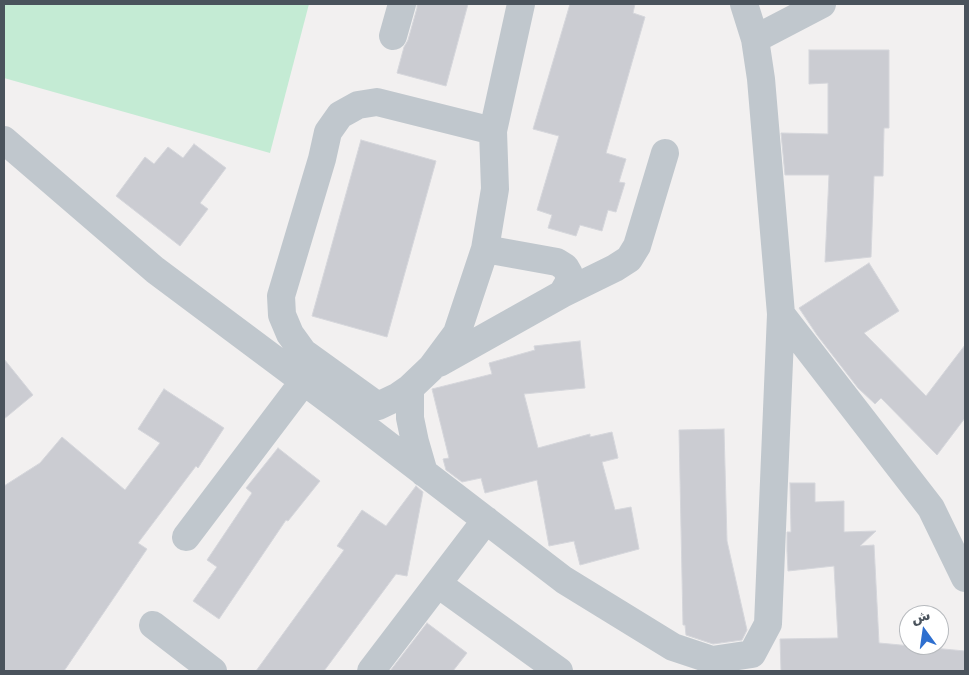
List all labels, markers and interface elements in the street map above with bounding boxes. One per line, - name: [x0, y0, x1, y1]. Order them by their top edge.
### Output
- north arrow: [899, 605, 949, 655]
- text: ش: [909, 606, 932, 627]

